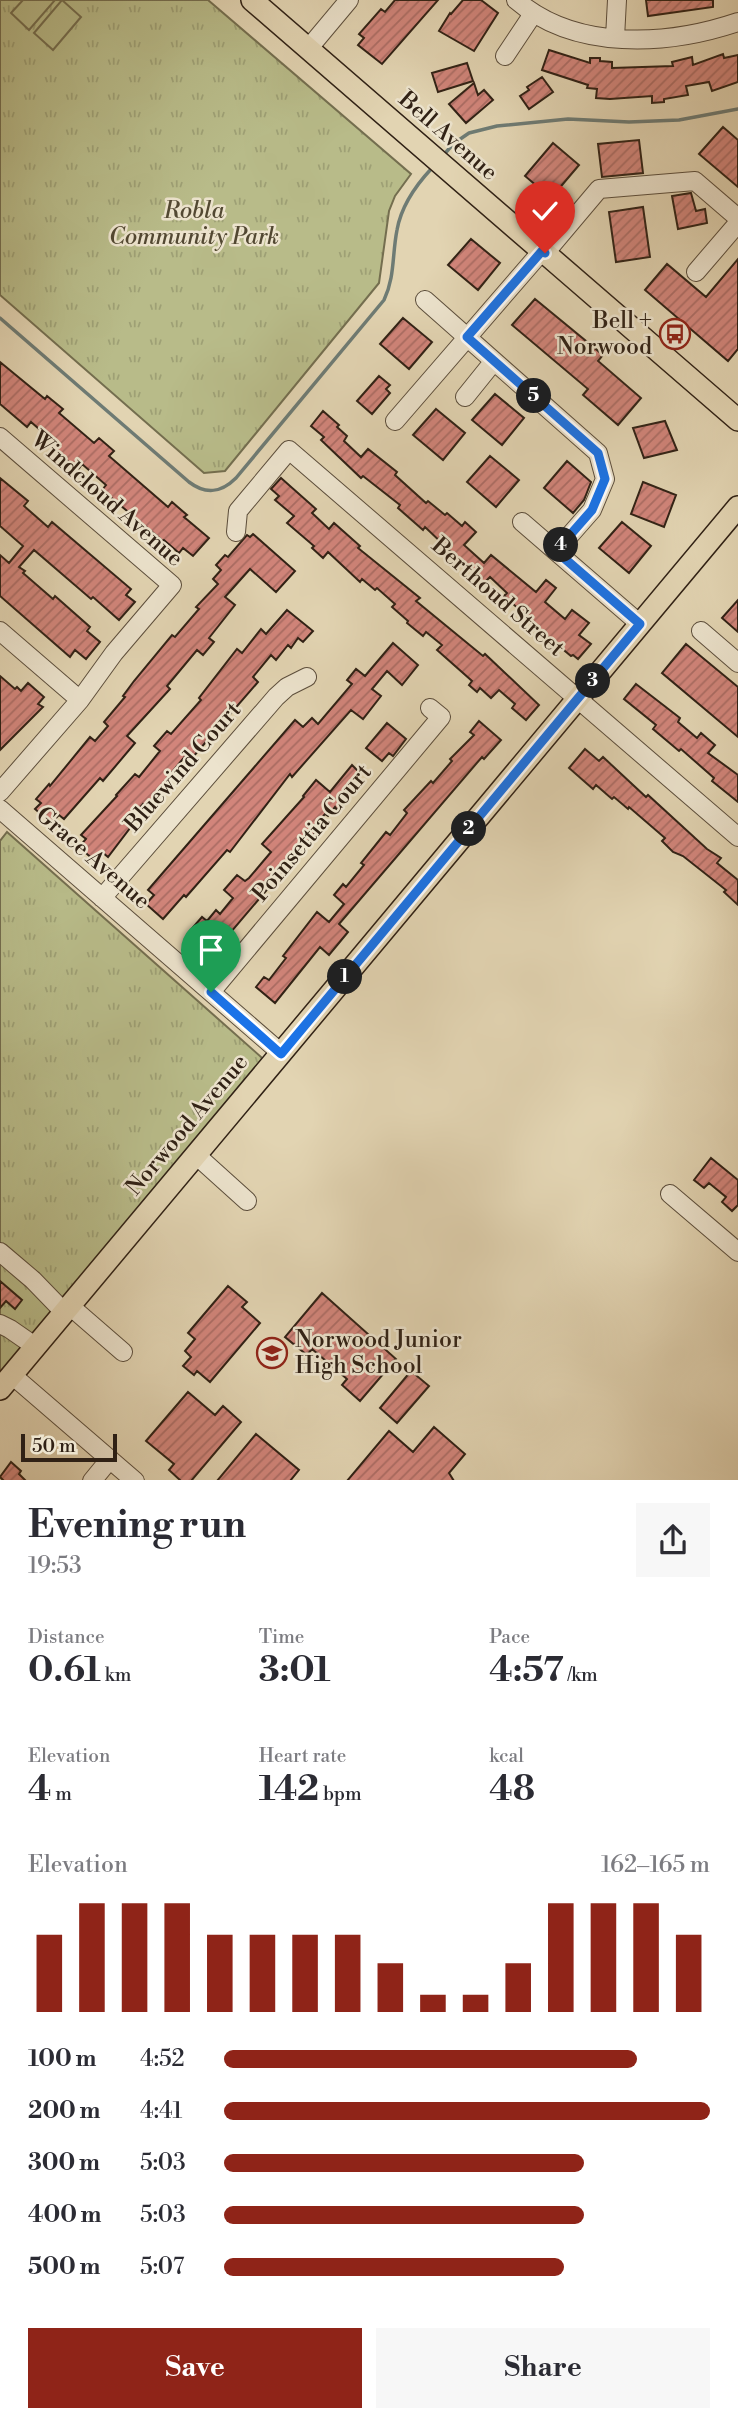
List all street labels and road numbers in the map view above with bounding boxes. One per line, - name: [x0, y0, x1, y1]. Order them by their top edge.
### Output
- street label: Bell Avenue: [392, 85, 503, 187]
- street label: Windcloud Avenue: [25, 425, 189, 573]
- street label: Berthoud Street: [425, 531, 570, 662]
- street label: Bluewind Court: [118, 696, 247, 839]
- street label: Poinsettia Court: [246, 759, 378, 907]
- street label: Grace Avenue: [30, 801, 156, 915]
- street label: Norwood Avenue: [120, 1049, 254, 1201]

